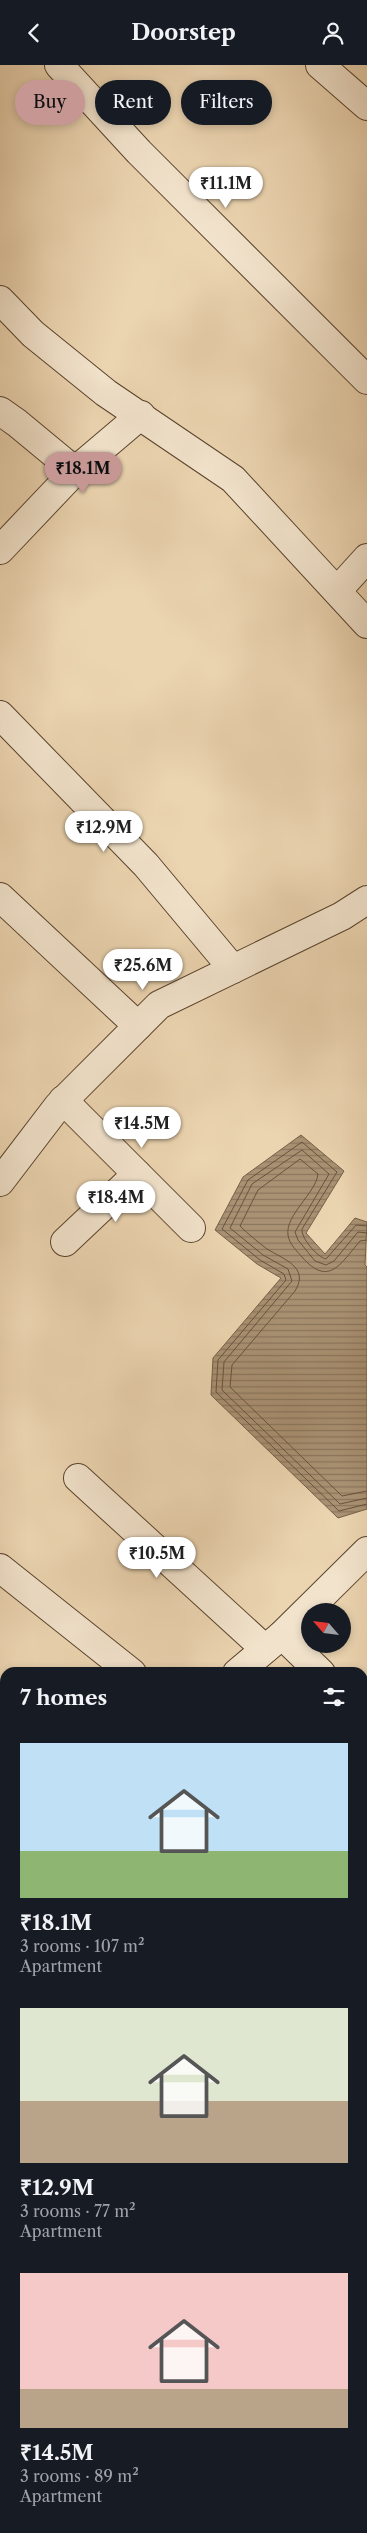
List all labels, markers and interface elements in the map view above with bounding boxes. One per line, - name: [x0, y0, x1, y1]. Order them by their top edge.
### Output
- icon: back: [20, 19, 48, 47]
- text: Doorstep: [131, 19, 236, 46]
- icon: person: [319, 19, 347, 47]
- chip: Buy: [15, 80, 85, 125]
- chip: Rent: [95, 80, 171, 125]
- chip: Filters: [181, 80, 272, 125]
- pin: ₹11.1M: [185, 167, 267, 209]
- text: ₹11.1M: [200, 173, 252, 193]
- pin: ₹18.1M: [42, 451, 124, 494]
- text: ₹18.1M: [56, 458, 110, 478]
- pin: ₹12.9M: [63, 811, 145, 853]
- text: ₹12.9M: [76, 817, 132, 837]
- pin: ₹25.6M: [102, 949, 184, 991]
- text: ₹25.6M: [114, 955, 172, 975]
- pin: ₹14.5M: [101, 1107, 183, 1149]
- text: ₹14.5M: [114, 1113, 170, 1133]
- pin: ₹18.4M: [75, 1181, 157, 1223]
- text: ₹18.4M: [87, 1187, 145, 1207]
- pin: ₹10.5M: [116, 1537, 198, 1579]
- text: ₹10.5M: [129, 1543, 185, 1563]
- north arrow: [301, 1603, 351, 1653]
- map controls: [301, 1603, 351, 1653]
- icon: filters: [320, 1683, 348, 1711]
- text: 7 homes: [20, 1685, 107, 1710]
- icon: home: [139, 1776, 229, 1866]
- text: ₹18.1M: [20, 1910, 92, 1935]
- text: 3 rooms · 107 m²: [20, 1936, 145, 1956]
- text: Apartment: [20, 1956, 102, 1976]
- icon: home: [139, 2041, 229, 2131]
- text: ₹12.9M: [20, 2175, 94, 2200]
- text: 3 rooms · 77 m²: [20, 2201, 136, 2221]
- text: Apartment: [20, 2221, 102, 2241]
- icon: home: [139, 2306, 229, 2396]
- text: ₹14.5M: [20, 2440, 94, 2465]
- text: 3 rooms · 89 m²: [20, 2466, 139, 2486]
- text: Apartment: [20, 2486, 102, 2506]

